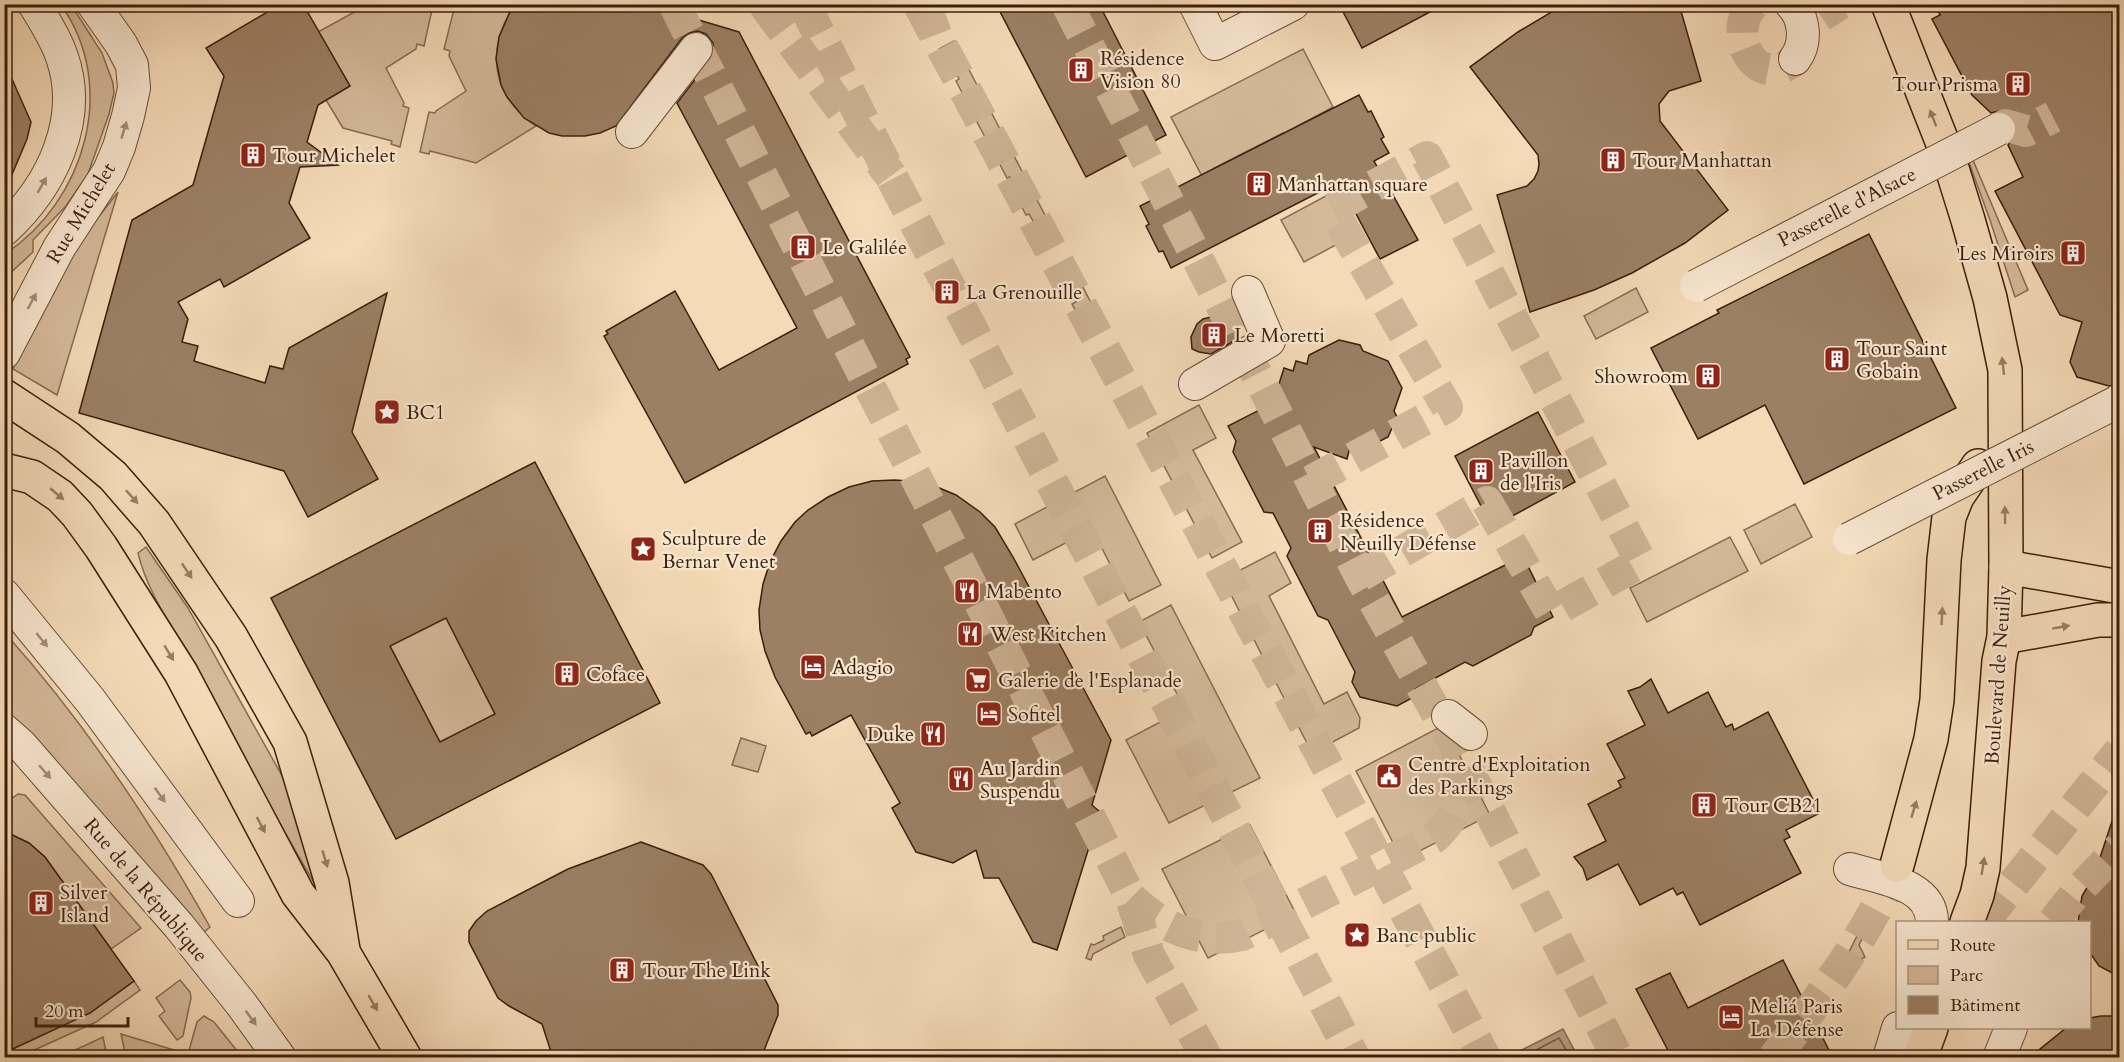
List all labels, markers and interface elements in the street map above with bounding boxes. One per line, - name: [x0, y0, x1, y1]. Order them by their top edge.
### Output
- place label: Résidence Vision 80: [1100, 45, 1185, 95]
- building icon: Résidence Vision 80: [1066, 55, 1096, 85]
- building icon: Tour Prisma: [2003, 69, 2033, 99]
- place label: Tour Prisma: [1892, 71, 1998, 98]
- one-way arrow: [1928, 109, 1938, 127]
- one-way arrow: [120, 121, 129, 139]
- building icon: Tour Michelet: [238, 140, 268, 170]
- place label: Tour Michelet: [272, 142, 396, 169]
- building icon: Tour Manhattan: [1598, 145, 1628, 175]
- place label: Tour Manhattan: [1632, 147, 1773, 174]
- street label: Rue Michelet: [40, 157, 122, 269]
- street label: Passerelle d'Alsace: [1773, 160, 1921, 254]
- building icon: Manhattan square: [1244, 169, 1274, 199]
- place label: Manhattan square: [1278, 171, 1428, 198]
- one-way arrow: [36, 177, 47, 193]
- building icon: Le Galilée: [788, 232, 818, 262]
- place label: Le Galilée: [822, 234, 907, 261]
- building icon: Les Miroirs: [2058, 238, 2088, 268]
- place label: Les Miroirs: [1959, 240, 2054, 267]
- building icon: La Grenouille: [932, 277, 962, 307]
- place label: La Grenouille: [966, 279, 1082, 306]
- one-way arrow: [26, 292, 36, 310]
- building icon: Le Moretti: [1199, 320, 1229, 350]
- place label: Le Moretti: [1234, 322, 1325, 349]
- place label: Tour Saint Gobain: [1856, 335, 1948, 385]
- building icon: Tour Saint Gobain: [1822, 344, 1852, 374]
- one-way arrow: [1999, 356, 2008, 375]
- building icon: Showroom: [1693, 361, 1723, 391]
- place label: Showroom: [1594, 363, 1688, 390]
- place icon: BC1: [372, 397, 402, 427]
- place label: BC1: [406, 399, 445, 426]
- street label: Passerelle Iris: [1928, 433, 2038, 507]
- place label: Pavillon de l'Iris: [1500, 447, 1569, 497]
- building icon: Pavillon de l'Iris: [1466, 456, 1496, 486]
- one-way arrow: [49, 488, 65, 501]
- one-way arrow: [125, 489, 138, 504]
- one-way arrow: [2000, 506, 2010, 525]
- place label: Résidence Neuilly Défense: [1340, 507, 1477, 557]
- building icon: Résidence Neuilly Défense: [1305, 516, 1335, 546]
- place label: Sculpture de Bernar Venet: [662, 525, 776, 575]
- place icon: Sculpture de Bernar Venet: [628, 534, 658, 564]
- one-way arrow: [181, 563, 193, 579]
- restaurant icon: Mabento: [952, 576, 982, 606]
- place label: Mabento: [986, 578, 1062, 605]
- street label: Boulevard de Neuilly: [1978, 584, 2018, 766]
- one-way arrow: [1937, 607, 1946, 626]
- restaurant icon: West Kitchen: [955, 619, 985, 649]
- place label: West Kitchen: [989, 621, 1108, 648]
- one-way arrow: [2052, 622, 2071, 631]
- one-way arrow: [35, 632, 48, 647]
- one-way arrow: [163, 645, 174, 661]
- hotel icon: Adagio: [798, 652, 828, 682]
- place label: Adagio: [832, 654, 893, 681]
- building icon: Coface: [552, 659, 582, 689]
- place label: Coface: [586, 661, 645, 688]
- supermarket icon: Galerie de l'Esplanade: [963, 665, 993, 695]
- place label: Galerie de l'Esplanade: [998, 667, 1182, 694]
- hotel icon: Sofitel: [974, 699, 1004, 729]
- place label: Sofitel: [1008, 701, 1061, 728]
- restaurant icon: Duke: [918, 719, 948, 749]
- place label: Duke: [867, 721, 914, 748]
- place label: Centre d'Exploitation des Parkings: [1408, 751, 1591, 801]
- place label: Au Jardin Suspendu: [980, 755, 1062, 805]
- public building icon: Centre d'Exploitation des Parkings: [1374, 761, 1404, 791]
- restaurant icon: Au Jardin Suspendu: [946, 764, 976, 794]
- one-way arrow: [38, 765, 52, 780]
- one-way arrow: [154, 787, 166, 802]
- building icon: Tour CB21: [1689, 790, 1719, 820]
- place label: Tour CB21: [1724, 792, 1823, 819]
- one-way arrow: [1909, 799, 1919, 817]
- street label: Rue de la République: [78, 812, 214, 968]
- one-way arrow: [256, 816, 266, 833]
- one-way arrow: [321, 850, 330, 868]
- one-way arrow: [1978, 857, 1987, 876]
- place label: Silver Island: [60, 879, 110, 929]
- building icon: Silver Island: [26, 888, 56, 918]
- place icon: Banc public: [1342, 920, 1372, 950]
- legend: [1896, 921, 2091, 1029]
- place label: Banc public: [1376, 922, 1476, 949]
- text: Route: [1950, 933, 1996, 958]
- building icon: Tour The Link: [607, 955, 637, 985]
- place label: Tour The Link: [642, 957, 771, 984]
- text: Parc: [1950, 963, 1983, 988]
- scale bar: [36, 990, 128, 1028]
- place label: Meliá Paris La Défense: [1750, 993, 1844, 1043]
- text: Bâtiment: [1950, 993, 2020, 1018]
- one-way arrow: [367, 995, 378, 1011]
- text: 20 m: [45, 999, 84, 1024]
- hotel icon: Meliá Paris La Défense: [1716, 1002, 1746, 1032]
- one-way arrow: [245, 1010, 257, 1026]

